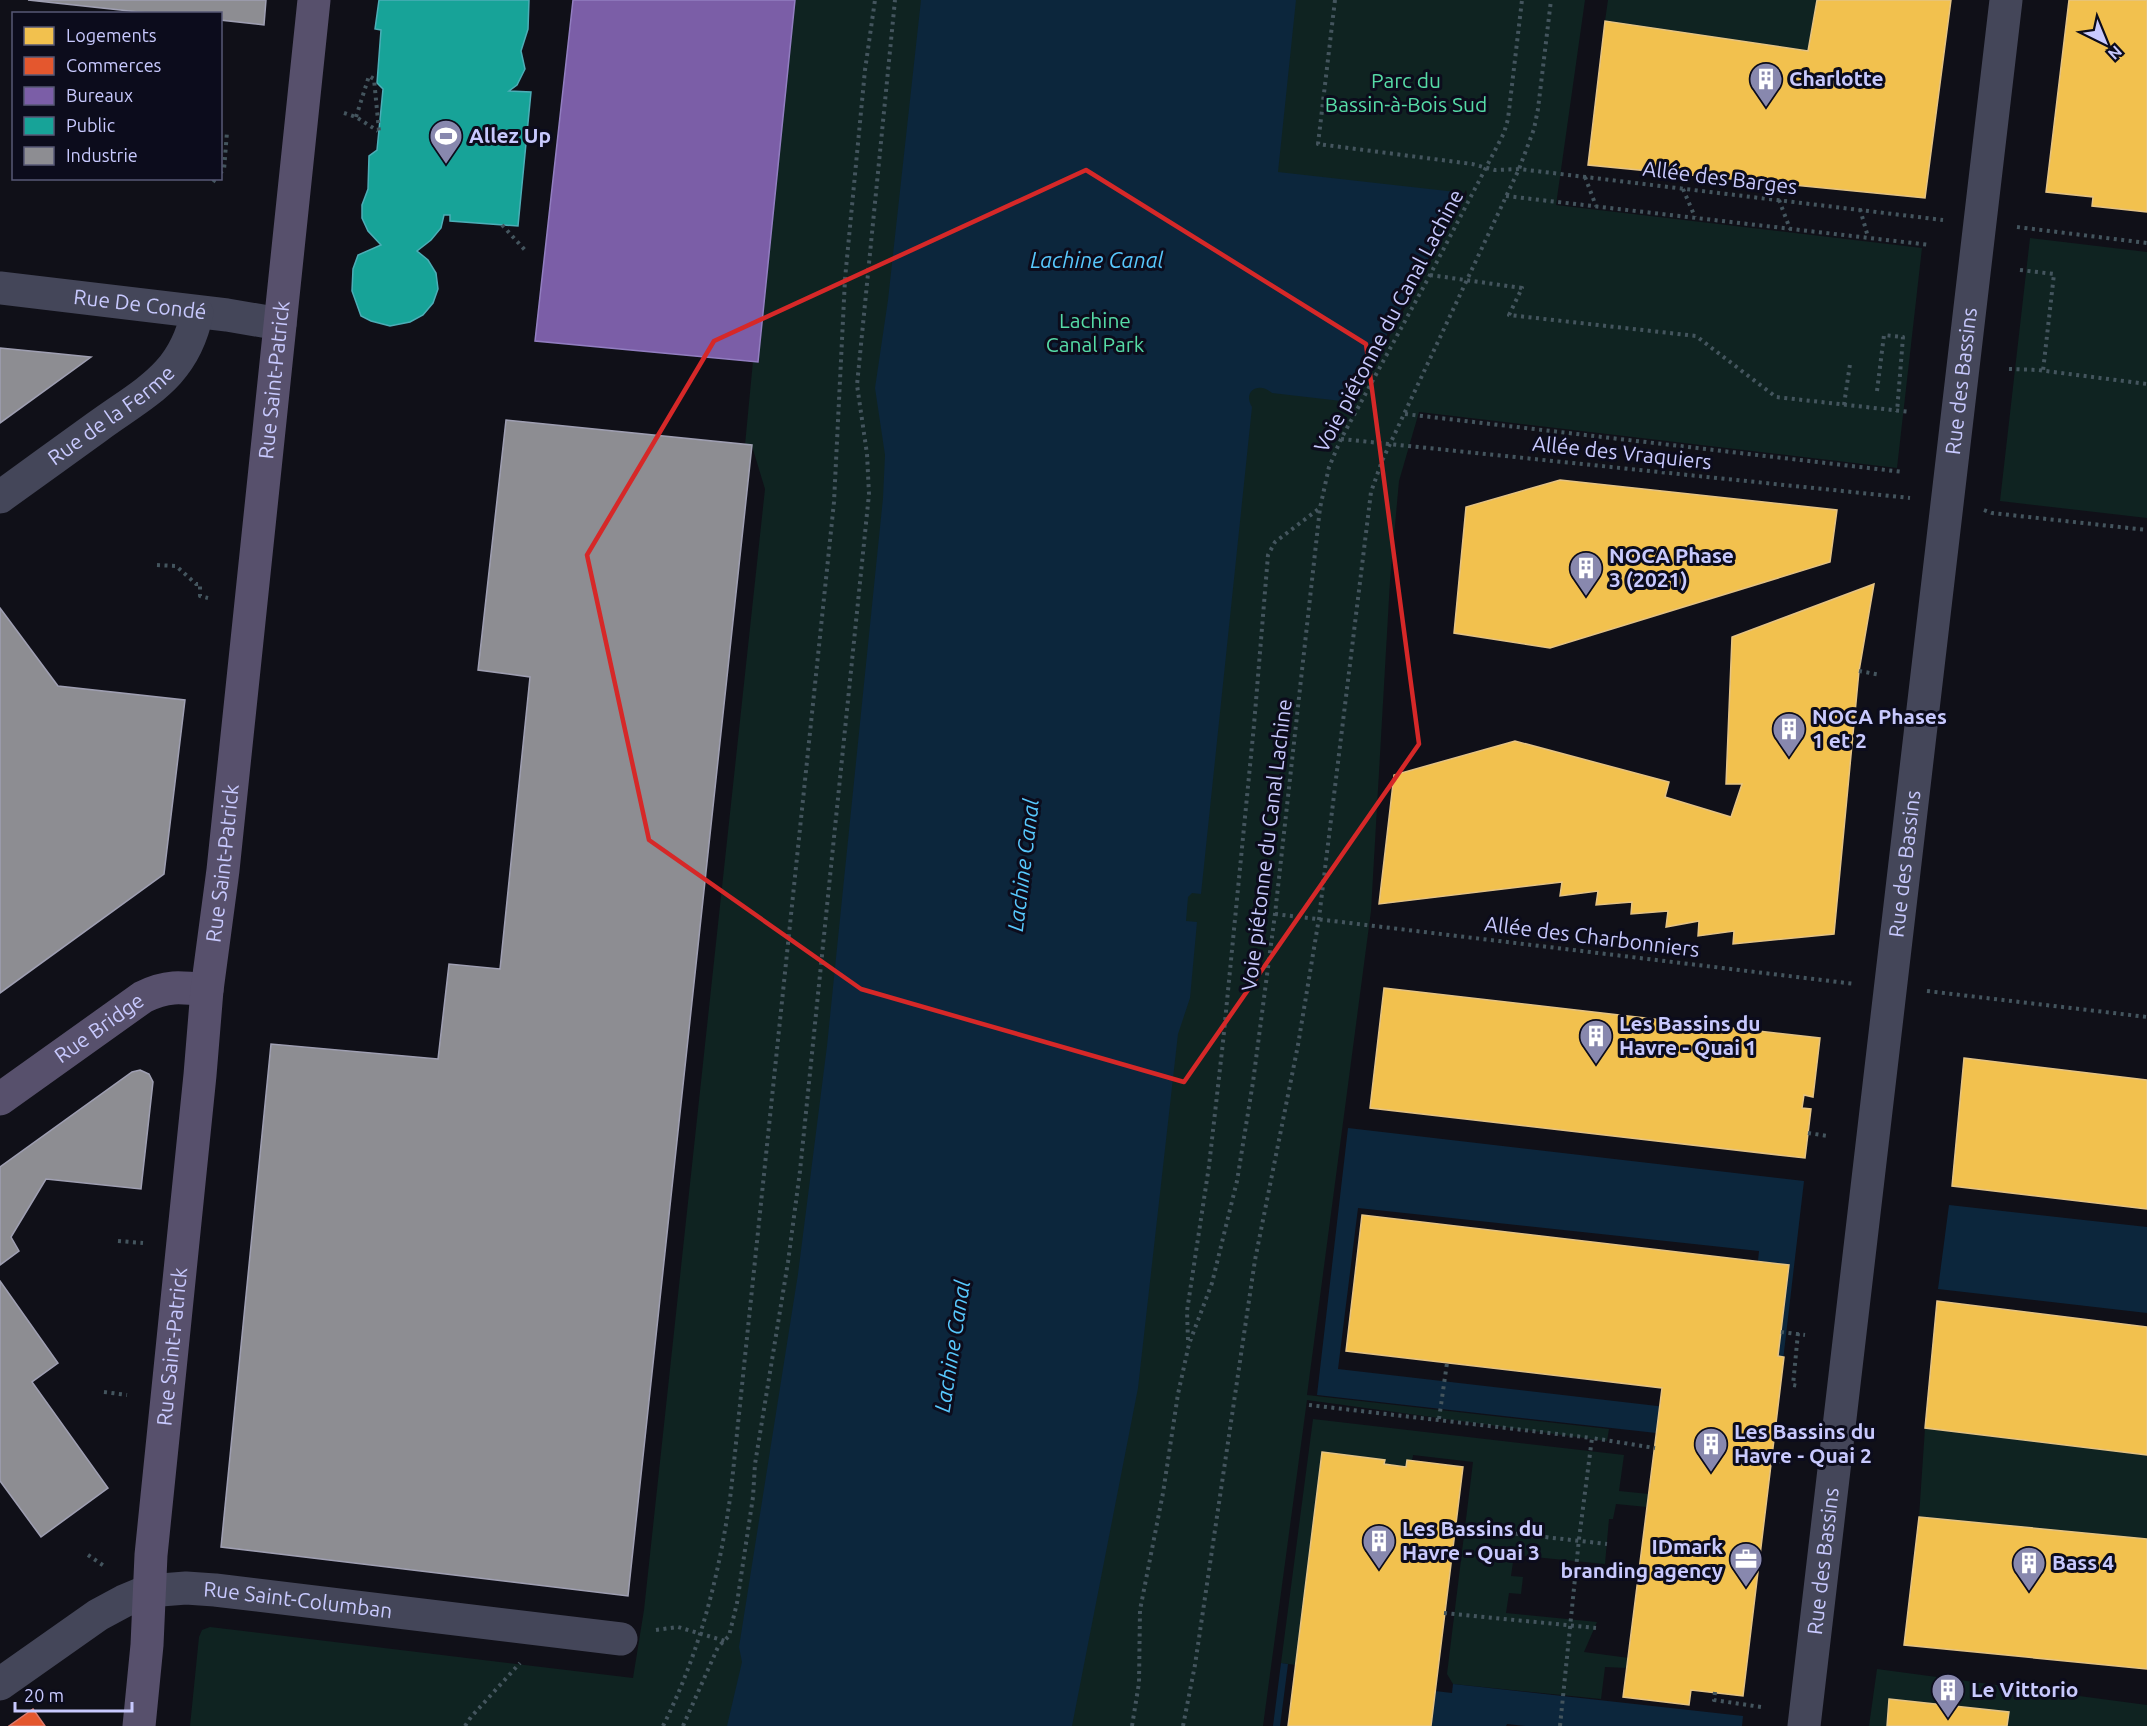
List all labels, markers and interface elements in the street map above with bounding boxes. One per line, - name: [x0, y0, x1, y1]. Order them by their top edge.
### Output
- legend: [12, 12, 222, 180]
- north arrow: [2075, 12, 2135, 72]
- text: Logements: [66, 25, 157, 45]
- text: N: [2105, 42, 2126, 64]
- text: Commerces: [66, 55, 162, 75]
- building icon: Charlotte: [1748, 61, 1784, 108]
- place label: Charlotte: [1789, 66, 1884, 90]
- park label: Parc du Bassin-à-Bois Sud: [1325, 68, 1487, 116]
- text: Bureaux: [66, 85, 133, 105]
- text: Public: [66, 115, 115, 135]
- sports icon: Allez Up: [428, 118, 464, 165]
- place label: Allez Up: [469, 123, 551, 147]
- text: Industrie: [66, 145, 138, 165]
- street label: Allée des Barges: [1642, 156, 1799, 198]
- street label: Voie piétonne du Canal Lachine: [1308, 185, 1468, 456]
- water label: Lachine Canal: [1030, 247, 1164, 272]
- street label: Rue De Condé: [72, 284, 208, 323]
- street label: Rue Saint-Patrick: [253, 299, 294, 460]
- street label: Rue des Bassins: [1940, 306, 1981, 456]
- park label: Lachine Canal Park: [1046, 308, 1145, 356]
- street label: Rue de la Ferme: [43, 360, 179, 470]
- street label: Allée des Vraquiers: [1531, 431, 1713, 473]
- place label: NOCA Phase 3 (2021): [1609, 543, 1734, 591]
- building icon: NOCA Phase 3 (2021): [1568, 550, 1604, 597]
- street label: Voie piétonne du Canal Lachine: [1236, 697, 1296, 992]
- place label: NOCA Phases 1 et 2: [1812, 704, 1947, 752]
- building icon: NOCA Phases 1 et 2: [1771, 711, 1807, 758]
- street label: Rue Saint-Patrick: [200, 782, 243, 944]
- street label: Rue des Bassins: [1883, 789, 1924, 939]
- water label: Lachine Canal: [1002, 797, 1043, 933]
- street label: Allée des Charbonniers: [1483, 911, 1701, 961]
- street label: Rue Bridge: [49, 987, 148, 1067]
- place label: Les Bassins du Havre - Quai 1: [1619, 1011, 1761, 1059]
- building icon: Les Bassins du Havre - Quai 1: [1578, 1018, 1614, 1065]
- street label: Rue Saint-Patrick: [151, 1266, 191, 1427]
- water label: Lachine Canal: [929, 1278, 974, 1414]
- place label: Les Bassins du Havre - Quai 2: [1734, 1419, 1876, 1467]
- building icon: Les Bassins du Havre - Quai 2: [1693, 1426, 1729, 1473]
- street label: Rue des Bassins: [1802, 1486, 1843, 1636]
- place label: Les Bassins du Havre - Quai 3: [1402, 1516, 1544, 1564]
- building icon: Les Bassins du Havre - Quai 3: [1361, 1523, 1397, 1570]
- place label: IDmark branding agency: [1560, 1534, 1723, 1582]
- office icon: IDmark branding agency: [1728, 1541, 1764, 1588]
- building icon: Bass 4: [2011, 1545, 2047, 1592]
- place label: Bass 4: [2052, 1550, 2114, 1574]
- street label: Rue Saint-Columban: [203, 1576, 394, 1622]
- building icon: Le Vittorio: [1930, 1672, 1966, 1719]
- scale bar: [15, 1675, 132, 1713]
- place label: Le Vittorio: [1971, 1677, 2078, 1701]
- text: 20 m: [24, 1685, 64, 1705]

